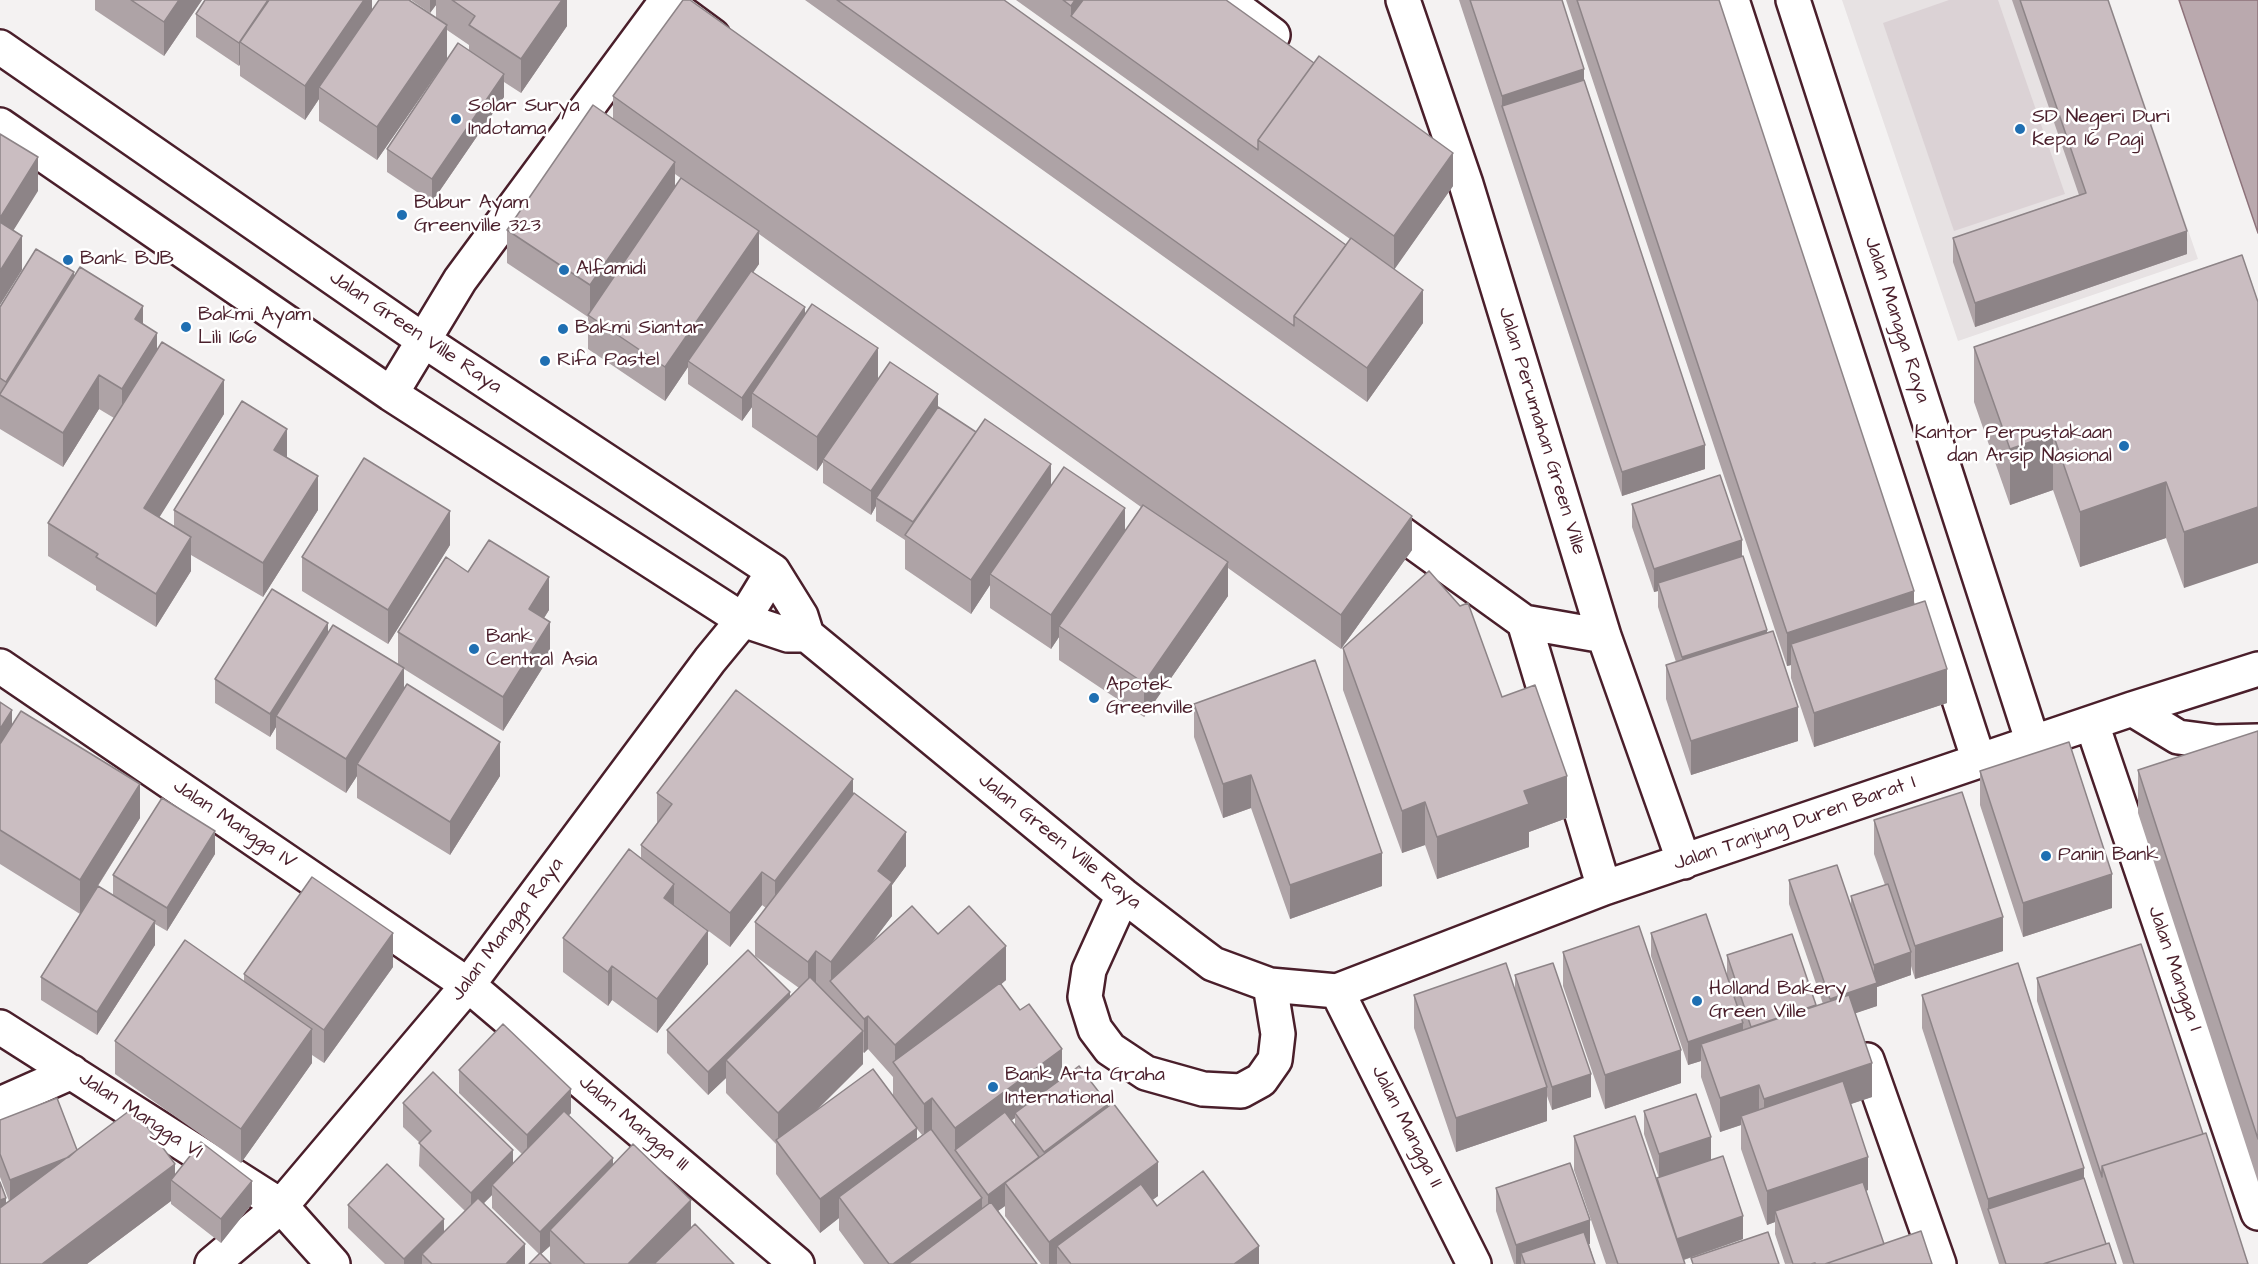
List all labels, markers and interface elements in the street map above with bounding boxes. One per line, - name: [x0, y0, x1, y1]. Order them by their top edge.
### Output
- place label: Solar Surya Indotama: [468, 95, 580, 142]
- place label: SD Negeri Duri Kepa 16 Pagi: [2032, 106, 2170, 153]
- marker: Solar Surya Indotama: [449, 112, 463, 126]
- marker: SD Negeri Duri Kepa 16 Pagi: [2013, 122, 2027, 136]
- place label: Bubur Ayam Greenville 323: [414, 192, 541, 239]
- marker: Bubur Ayam Greenville 323: [395, 208, 409, 222]
- street label: Jalan Mangga Raya: [1858, 234, 1934, 406]
- place label: Bank BJB: [80, 248, 174, 272]
- marker: Bank BJB: [61, 253, 75, 267]
- place label: Alfamidi: [576, 258, 646, 282]
- marker: Alfamidi: [557, 263, 571, 277]
- street label: Jalan Green Ville Raya: [324, 266, 506, 400]
- place label: Bakmi Ayam Lili 166: [198, 304, 311, 351]
- street label: Jalan Perumahan Green Ville: [1492, 304, 1590, 558]
- place label: Bakmi Siantar: [575, 317, 704, 341]
- marker: Bakmi Ayam Lili 166: [179, 320, 193, 334]
- marker: Bakmi Siantar: [556, 322, 570, 336]
- place label: Rifa Pastel: [557, 349, 659, 373]
- marker: Rifa Pastel: [538, 354, 552, 368]
- place label: Kantor Perpustakaan dan Arsip Nasional: [1914, 422, 2112, 469]
- marker: Kantor Perpustakaan dan Arsip Nasional: [2117, 439, 2131, 453]
- place label: Bank Central Asia: [486, 626, 597, 673]
- marker: Bank Central Asia: [467, 642, 481, 656]
- place label: Apotek Greenville: [1106, 674, 1193, 721]
- marker: Apotek Greenville: [1087, 691, 1101, 705]
- street label: Jalan Green Ville Raya: [973, 769, 1145, 915]
- street label: Jalan Tanjung Duren Barat I: [1671, 771, 1919, 877]
- street label: Jalan Mangga IV: [168, 775, 300, 875]
- place label: Panin Bank: [2058, 844, 2159, 868]
- marker: Panin Bank: [2039, 849, 2053, 863]
- street label: Jalan Mangga Raya: [446, 854, 570, 1006]
- street label: Jalan Mangga I: [2141, 903, 2207, 1035]
- place label: Holland Bakery Green Ville: [1709, 978, 1847, 1025]
- marker: Holland Bakery Green Ville: [1690, 994, 1704, 1008]
- street label: Jalan Mangga II: [1365, 1062, 1447, 1192]
- place label: Bank Arta Graha International: [1005, 1064, 1165, 1111]
- street label: Jalan Mangga VI: [73, 1067, 207, 1165]
- street label: Jalan Mangga III: [573, 1071, 693, 1177]
- marker: Bank Arta Graha International: [986, 1080, 1000, 1094]

